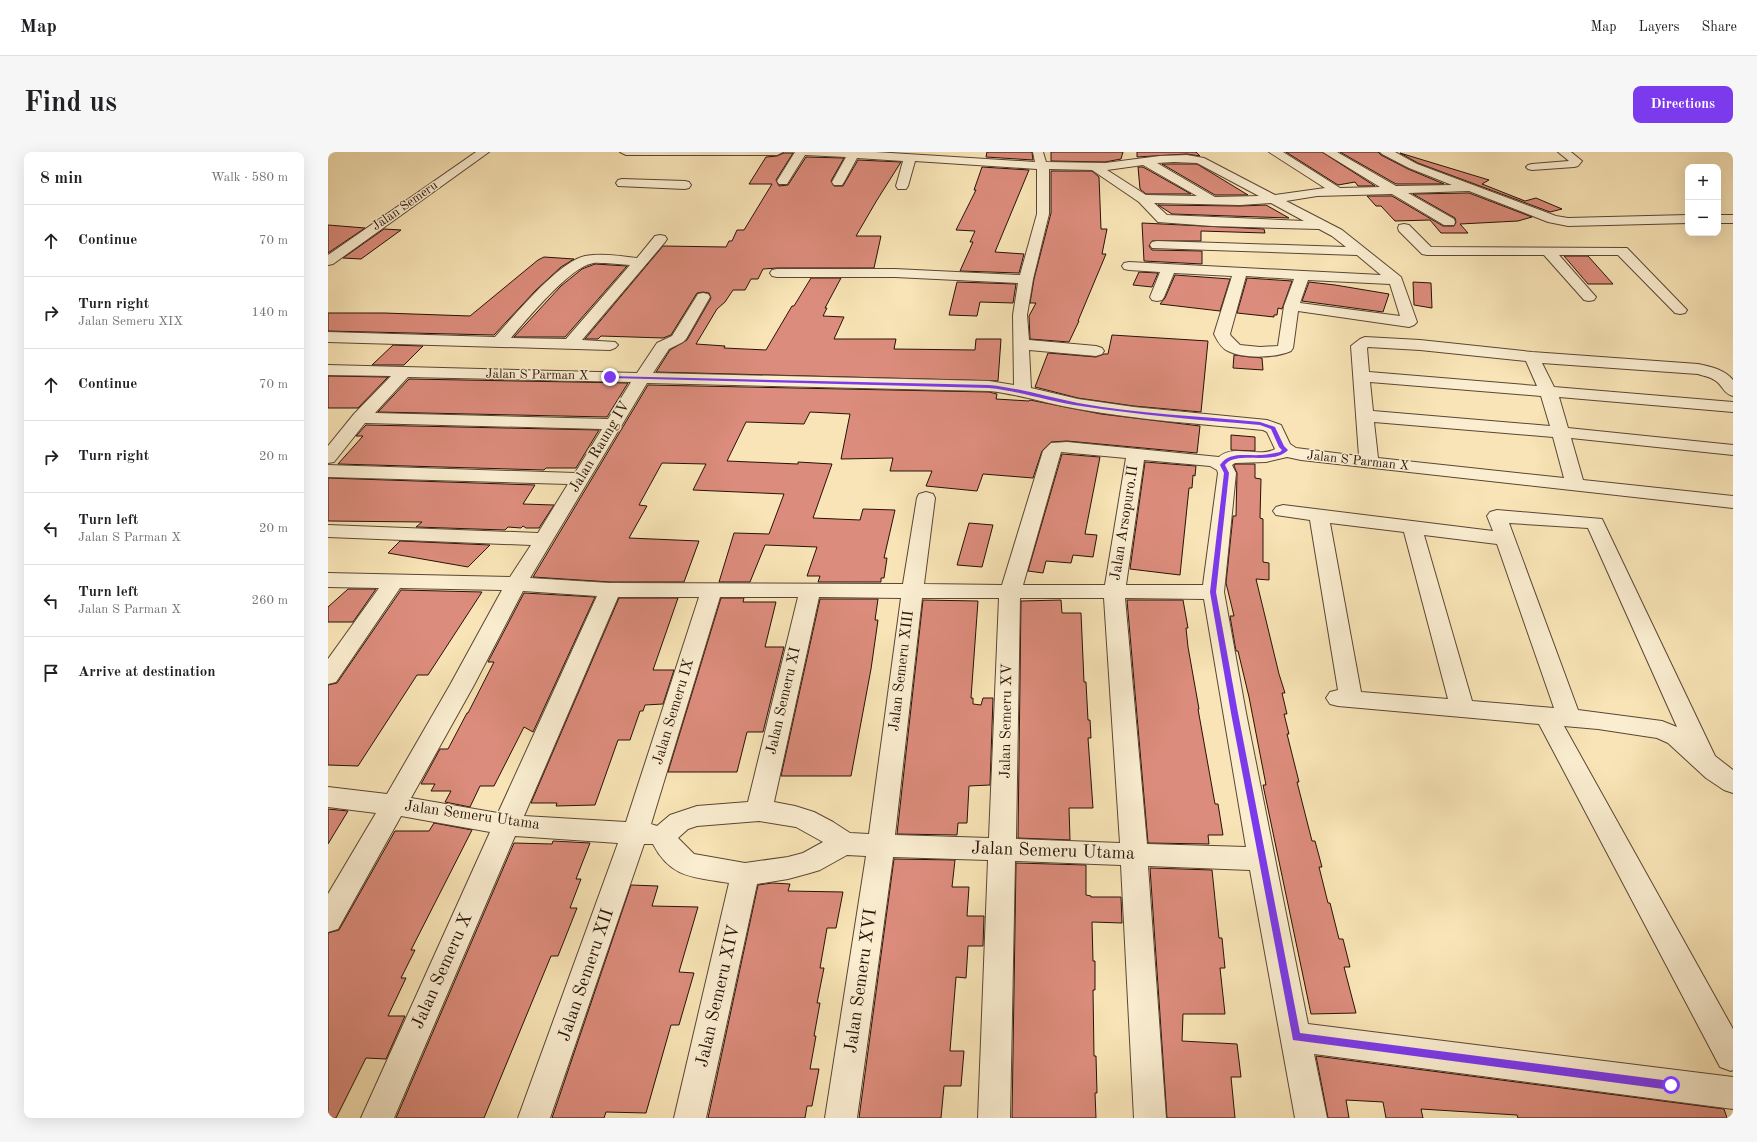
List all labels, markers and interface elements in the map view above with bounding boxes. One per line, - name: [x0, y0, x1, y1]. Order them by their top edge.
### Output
- text: Map: [20, 18, 57, 37]
- text: Map: [1591, 20, 1617, 34]
- text: Layers: [1639, 20, 1680, 34]
- text: Share: [1702, 20, 1737, 34]
- button: Directions: [1633, 86, 1733, 123]
- text: Find us: [24, 90, 117, 118]
- map controls: [1685, 164, 1721, 236]
- button: +: [1685, 164, 1721, 200]
- text: 8 min: [40, 170, 83, 187]
- text: Walk · 580 m: [211, 171, 288, 184]
- street label: Jalan Semeru: [370, 179, 440, 233]
- button: −: [1685, 200, 1721, 236]
- icon: ahead: [40, 230, 62, 252]
- text: Continue: [78, 233, 137, 248]
- text: 70 m: [259, 234, 288, 247]
- text: Turn right: [78, 297, 149, 312]
- icon: right: [40, 302, 62, 324]
- text: 140 m: [251, 306, 288, 319]
- text: Jalan Semeru XIX: [78, 315, 183, 328]
- street label: Jalan S Parman X: [485, 368, 589, 382]
- route end: [601, 368, 619, 386]
- icon: ahead: [40, 374, 62, 396]
- text: Continue: [78, 377, 137, 392]
- text: 70 m: [259, 378, 288, 391]
- street label: Jalan Raung IV: [567, 398, 633, 495]
- icon: right: [40, 446, 62, 468]
- text: Turn right: [78, 449, 149, 464]
- street label: Jalan S Parman X: [1306, 449, 1410, 473]
- text: 20 m: [259, 450, 288, 463]
- street label: Jalan Arsopuro.II: [1109, 464, 1142, 582]
- text: Turn left: [78, 513, 138, 528]
- icon: left: [40, 518, 62, 540]
- text: 20 m: [259, 522, 288, 535]
- text: Jalan S Parman X: [78, 531, 181, 544]
- text: Turn left: [78, 585, 138, 600]
- icon: left: [40, 590, 62, 612]
- text: 260 m: [251, 594, 288, 607]
- text: Jalan S Parman X: [78, 603, 181, 616]
- street label: Jalan Semeru XIII: [887, 610, 917, 732]
- street label: Jalan Semeru XI: [764, 646, 804, 756]
- street label: Jalan Semeru IX: [651, 657, 697, 767]
- icon: arrive: [40, 662, 62, 684]
- street label: Jalan Semeru XV: [998, 663, 1016, 779]
- text: Arrive at destination: [78, 665, 216, 680]
- street label: Jalan Semeru Utama: [403, 799, 541, 833]
- street label: Jalan Semeru Utama: [971, 839, 1135, 863]
- street label: Jalan Semeru XII: [555, 906, 617, 1044]
- street label: Jalan Semeru XVI: [842, 908, 880, 1054]
- street label: Jalan Semeru X: [408, 910, 476, 1032]
- street label: Jalan Semeru XIV: [693, 923, 743, 1069]
- route start: [1662, 1076, 1680, 1094]

